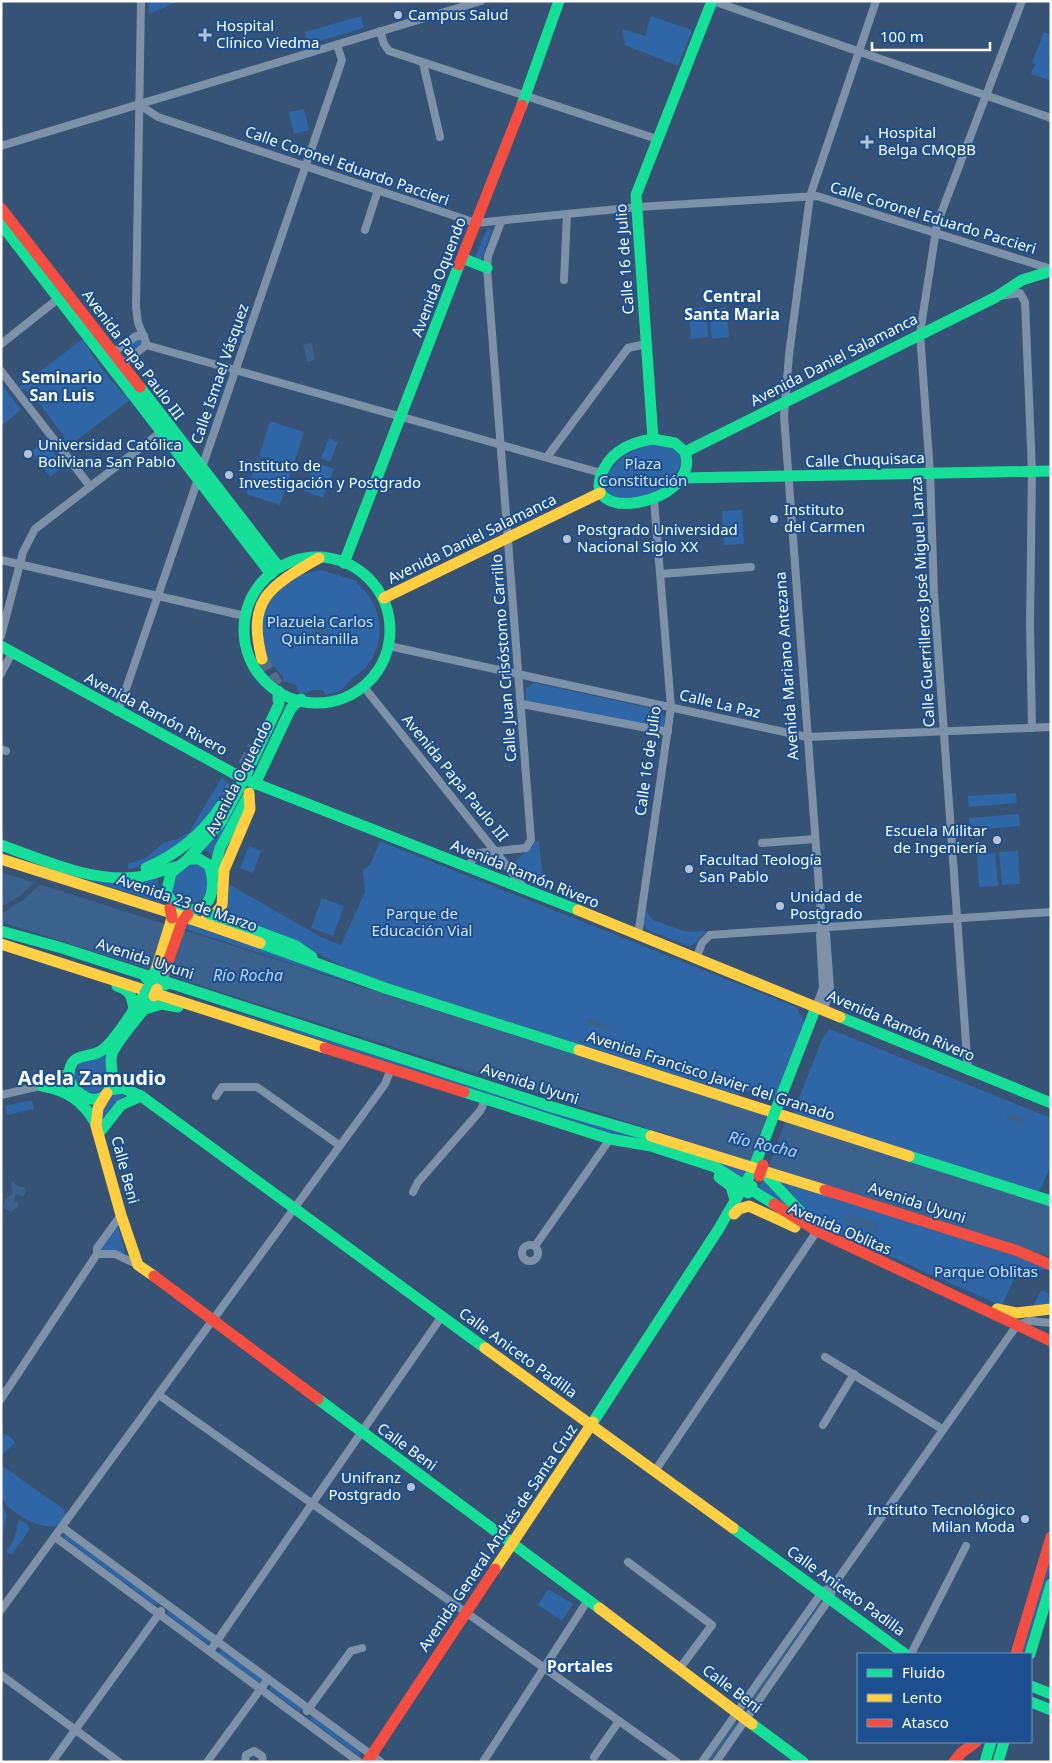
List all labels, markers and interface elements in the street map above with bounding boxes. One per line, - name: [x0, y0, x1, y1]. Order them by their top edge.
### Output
- place label: Campus Salud: [408, 4, 509, 24]
- marker: Campus Salud: [392, 9, 404, 21]
- place label: Hospital Clínico Viedma: [216, 15, 320, 52]
- scale bar: [872, 20, 990, 52]
- text: 100 m: [880, 26, 924, 46]
- marker: Hospital Clínico Viedma: [198, 28, 212, 42]
- street label: Calle Coronel Eduardo Paccieri: [243, 121, 452, 209]
- place label: Hospital Belga CMQBB: [878, 122, 976, 159]
- marker: Hospital Belga CMQBB: [860, 135, 874, 149]
- street label: Calle Coronel Eduardo Paccieri: [828, 176, 1039, 258]
- street label: Calle 16 de Julio: [610, 203, 638, 315]
- street label: Avenida Oquendo: [406, 214, 470, 339]
- street label: Avenida Papa Paulo III: [78, 285, 189, 424]
- district label: Central Santa Maria: [684, 285, 780, 325]
- street label: Calle Ismael Vásquez: [186, 301, 252, 446]
- street label: Avenida Daniel Salamanca: [746, 308, 921, 410]
- district label: Seminario San Luis: [22, 366, 102, 406]
- place label: Universidad Católica Boliviana San Pablo: [38, 434, 182, 471]
- street label: Calle Chuquisaca: [805, 447, 925, 471]
- marker: Universidad Católica Boliviana San Pablo: [22, 448, 34, 460]
- park label: Plaza Constitución: [599, 453, 687, 490]
- place label: Instituto de Investigación y Postgrado: [239, 455, 421, 492]
- marker: Instituto de Investigación y Postgrado: [223, 469, 235, 481]
- street label: Calle Guerrilleros José Miguel Lanza: [905, 476, 939, 728]
- street label: Avenida Daniel Salamanca: [384, 488, 559, 588]
- place label: Instituto del Carmen: [784, 499, 865, 536]
- marker: Instituto del Carmen: [768, 513, 780, 525]
- place label: Postgrado Universidad Nacional Siglo XX: [577, 519, 738, 556]
- marker: Postgrado Universidad Nacional Siglo XX: [561, 533, 573, 545]
- street label: Calle Juan Crisóstomo Carrillo: [486, 553, 520, 763]
- street label: Avenida Mariano Antezana: [769, 571, 803, 761]
- park label: Plazuela Carlos Quintanilla: [267, 611, 373, 648]
- street label: Avenida Ramón Rivero: [82, 667, 231, 759]
- street label: Calle La Paz: [678, 684, 763, 722]
- street label: Calle 16 de Julio: [629, 705, 665, 817]
- street label: Avenida Papa Paulo III: [398, 710, 513, 845]
- street label: Avenida Oquendo: [200, 717, 276, 838]
- place label: Escuela Militar de Ingeniería: [885, 820, 987, 857]
- street label: Avenida Ramón Rivero: [448, 834, 603, 912]
- marker: Escuela Militar de Ingeniería: [991, 834, 1003, 846]
- place label: Facultad Teología San Pablo: [699, 849, 822, 886]
- marker: Facultad Teología San Pablo: [683, 863, 695, 875]
- street label: Avenida 23 de Marzo: [114, 869, 260, 935]
- place label: Unidad de Postgrado: [790, 886, 863, 923]
- marker: Unidad de Postgrado: [774, 900, 786, 912]
- park label: Parque de Educación Vial: [372, 903, 472, 940]
- street label: Avenida Uyuni: [94, 933, 197, 983]
- water label: Río Rocha: [213, 964, 283, 986]
- street label: Avenida Ramón Rivero: [824, 985, 978, 1065]
- street label: Avenida Francisco Javier del Granado: [585, 1025, 838, 1125]
- street label: Avenida Uyuni: [479, 1058, 582, 1108]
- district label: Adela Zamudio: [18, 1064, 166, 1091]
- water label: Río Rocha: [726, 1125, 800, 1163]
- street label: Calle Beni: [107, 1134, 145, 1206]
- street label: Avenida Uyuni: [866, 1177, 969, 1227]
- street label: Avenida Oblitas: [786, 1197, 895, 1259]
- park label: Parque Oblitas: [934, 1261, 1038, 1281]
- street label: Calle Aniceto Padilla: [455, 1303, 582, 1402]
- street label: Calle Beni: [374, 1418, 442, 1475]
- street label: Avenida General Andrés de Santa Cruz: [413, 1420, 581, 1655]
- place label: Unifranz Postgrado: [328, 1467, 401, 1504]
- marker: Unifranz Postgrado: [405, 1481, 417, 1493]
- place label: Instituto Tecnológico Milan Moda: [867, 1499, 1015, 1536]
- marker: Instituto Tecnológico Milan Moda: [1019, 1513, 1031, 1525]
- street label: Calle Aniceto Padilla: [783, 1541, 910, 1640]
- legend: [857, 1653, 1032, 1743]
- district label: Portales: [547, 1655, 613, 1677]
- street label: Calle Beni: [699, 1659, 766, 1717]
- text: Fluido: [902, 1662, 945, 1682]
- text: Lento: [902, 1687, 942, 1707]
- text: Atasco: [902, 1712, 949, 1732]

